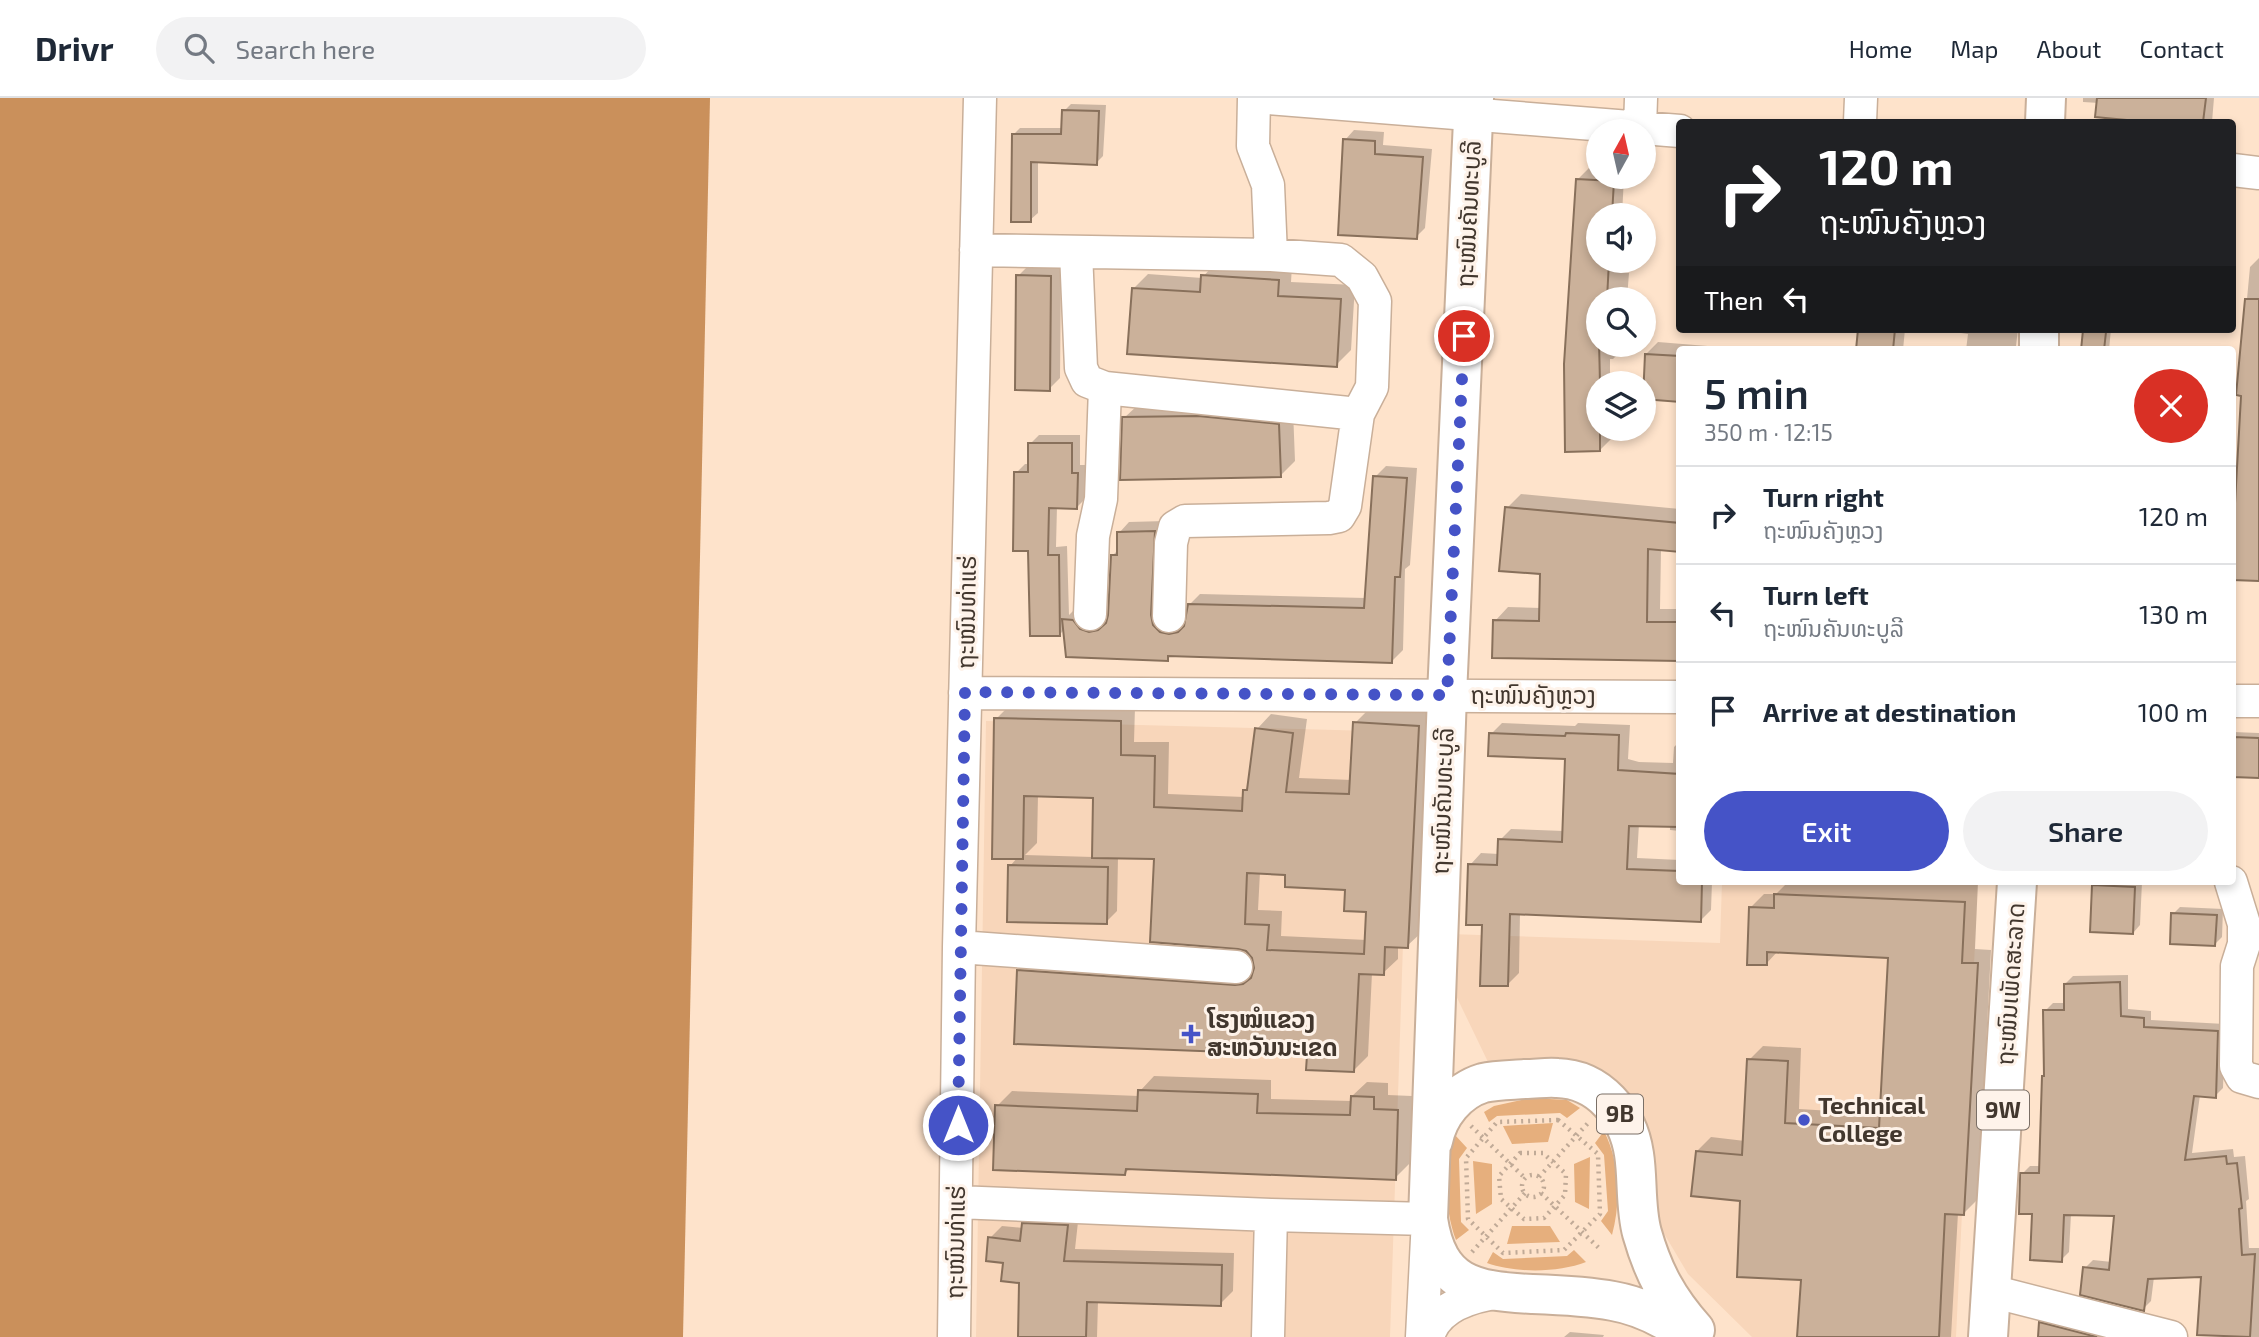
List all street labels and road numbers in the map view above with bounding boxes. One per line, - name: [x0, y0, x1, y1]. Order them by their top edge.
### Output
- street label: ຖະໜົນຄັນທະບູລີ: [1449, 140, 1488, 288]
- street label: ຖະໜົນທ່າແຮ່: [950, 555, 981, 669]
- street label: ຖະໜົນຄັງຫຼວງ: [1470, 680, 1596, 710]
- street label: ຖະໜົນຄັນທະບູລີ: [1424, 727, 1461, 875]
- street label: ຖະໜົນເພັດສະລາດ: [1989, 901, 2030, 1066]
- road number: 9W: [1977, 1091, 2029, 1130]
- road number: 9B: [1597, 1094, 1643, 1134]
- street label: ຖະໜົນທ່າແຮ່: [939, 1185, 970, 1299]

